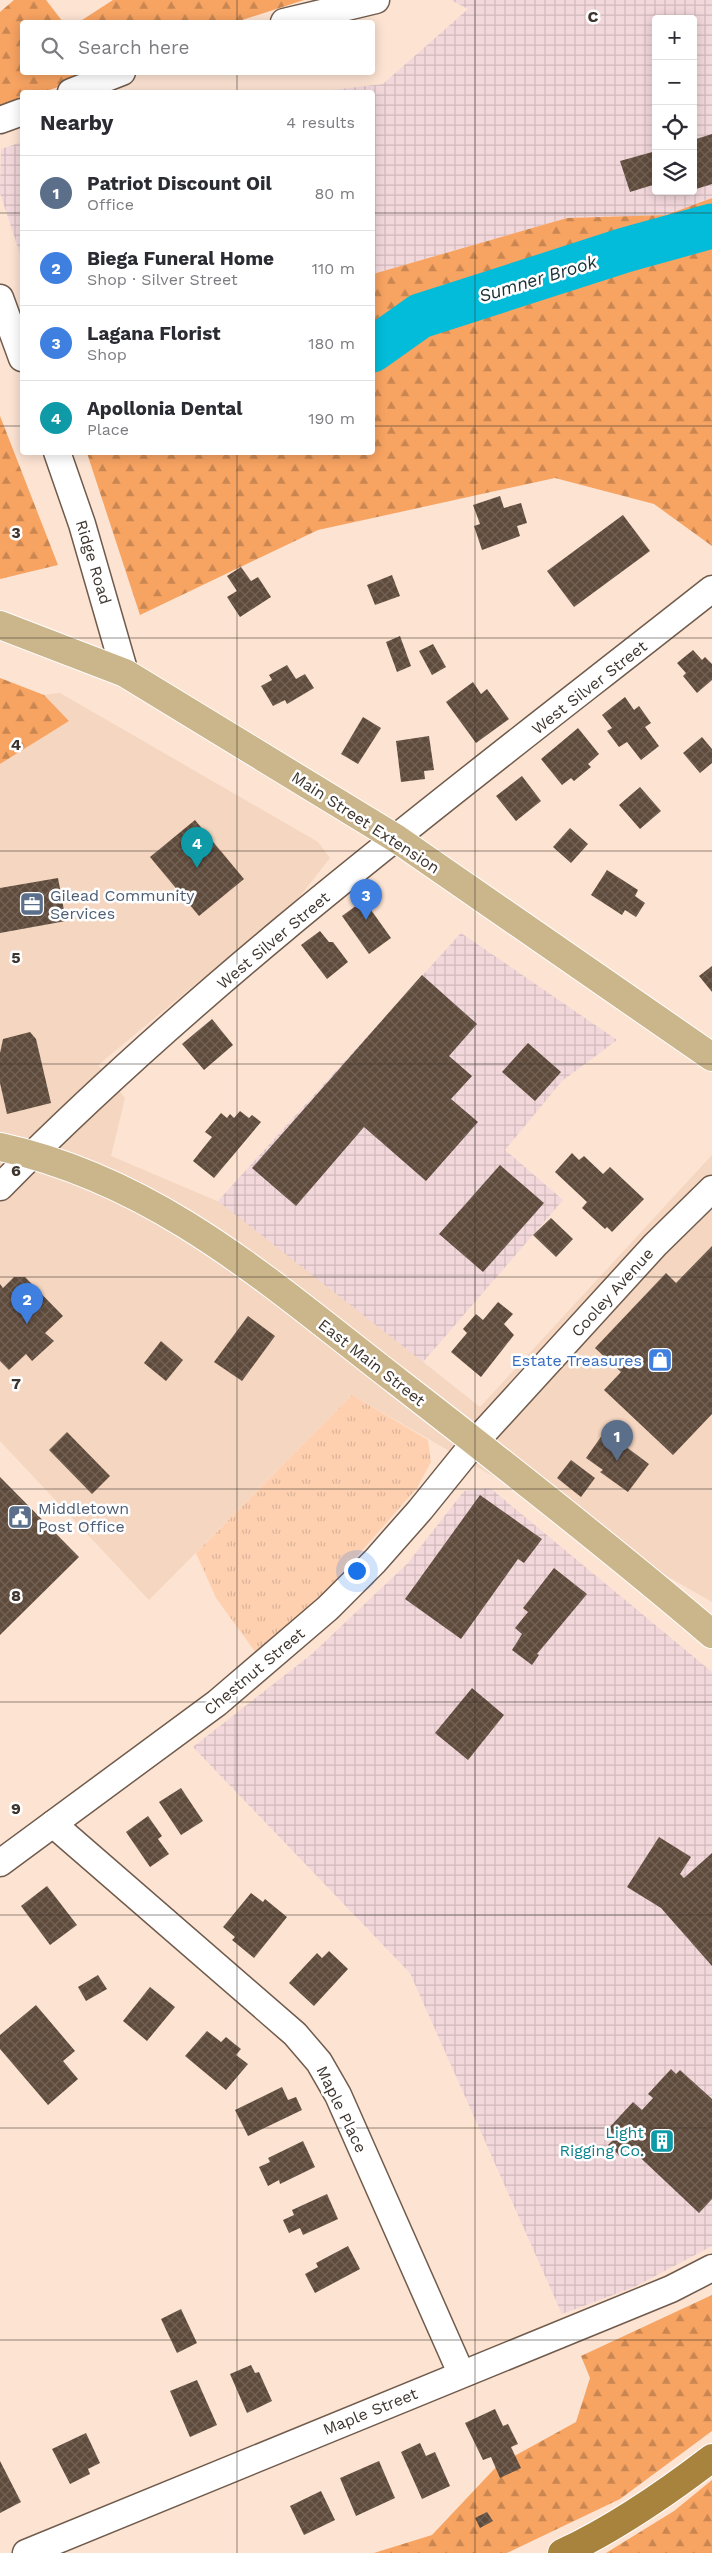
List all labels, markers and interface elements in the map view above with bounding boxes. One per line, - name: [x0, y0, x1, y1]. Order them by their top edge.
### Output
- text: C: [588, 7, 599, 26]
- map controls: [652, 15, 697, 195]
- button: +: [652, 15, 697, 60]
- search box: [20, 20, 375, 75]
- icon: search: [38, 34, 66, 62]
- text: Search here: [78, 36, 189, 59]
- button: −: [652, 60, 697, 105]
- button: locate: [652, 105, 697, 150]
- text: Nearby: [40, 110, 113, 135]
- text: 4 results: [286, 113, 355, 132]
- button: layers: [652, 150, 697, 195]
- text: Patriot Discount Oil: [87, 172, 272, 195]
- text: 1: [53, 184, 59, 203]
- text: 80 m: [314, 184, 355, 203]
- text: Office: [87, 195, 134, 214]
- text: Biega Funeral Home: [87, 247, 274, 270]
- water label: Sumner Brook: [476, 250, 600, 306]
- text: 2: [51, 259, 61, 278]
- text: 110 m: [312, 259, 355, 278]
- text: Shop · Silver Street: [87, 270, 238, 289]
- text: Lagana Florist: [87, 322, 221, 345]
- text: 3: [51, 334, 61, 353]
- text: 180 m: [308, 334, 355, 353]
- text: Shop: [87, 345, 127, 364]
- text: Apollonia Dental: [87, 397, 243, 420]
- text: 4: [51, 409, 61, 428]
- text: 190 m: [308, 409, 355, 428]
- text: Place: [87, 420, 129, 439]
- street label: Ridge Road: [72, 518, 115, 607]
- text: 3: [11, 523, 21, 542]
- street label: West Silver Street: [528, 636, 651, 738]
- text: 4: [11, 735, 21, 754]
- street label: Main Street Extension: [288, 767, 443, 877]
- pin: 4: [181, 827, 213, 868]
- pin: 3: [350, 879, 382, 920]
- place label: Gilead Community Services: [50, 886, 195, 923]
- street label: West Silver Street: [213, 888, 334, 993]
- office icon: Gilead Community Services: [19, 891, 45, 917]
- text: 5: [11, 948, 21, 967]
- text: 6: [11, 1161, 21, 1180]
- street label: Cooley Avenue: [567, 1244, 657, 1341]
- pin: 2: [11, 1283, 43, 1324]
- street label: East Main Street: [315, 1315, 429, 1410]
- shop icon: Estate Treasures: [647, 1347, 673, 1373]
- place label: Estate Treasures: [512, 1351, 642, 1370]
- text: 7: [11, 1374, 21, 1393]
- pin: 1: [601, 1420, 633, 1461]
- place label: Middletown Post Office: [38, 1499, 129, 1536]
- public building icon: Middletown Post Office: [7, 1504, 33, 1530]
- your location: [344, 1558, 370, 1584]
- text: 8: [11, 1586, 21, 1605]
- street label: Chestnut Street: [200, 1624, 309, 1719]
- text: 9: [11, 1799, 21, 1818]
- street label: Maple Place: [312, 2063, 371, 2156]
- place label: Light Rigging Co.: [560, 2123, 644, 2160]
- building icon: Light Rigging Co.: [649, 2128, 675, 2154]
- street label: Maple Street: [320, 2384, 421, 2439]

